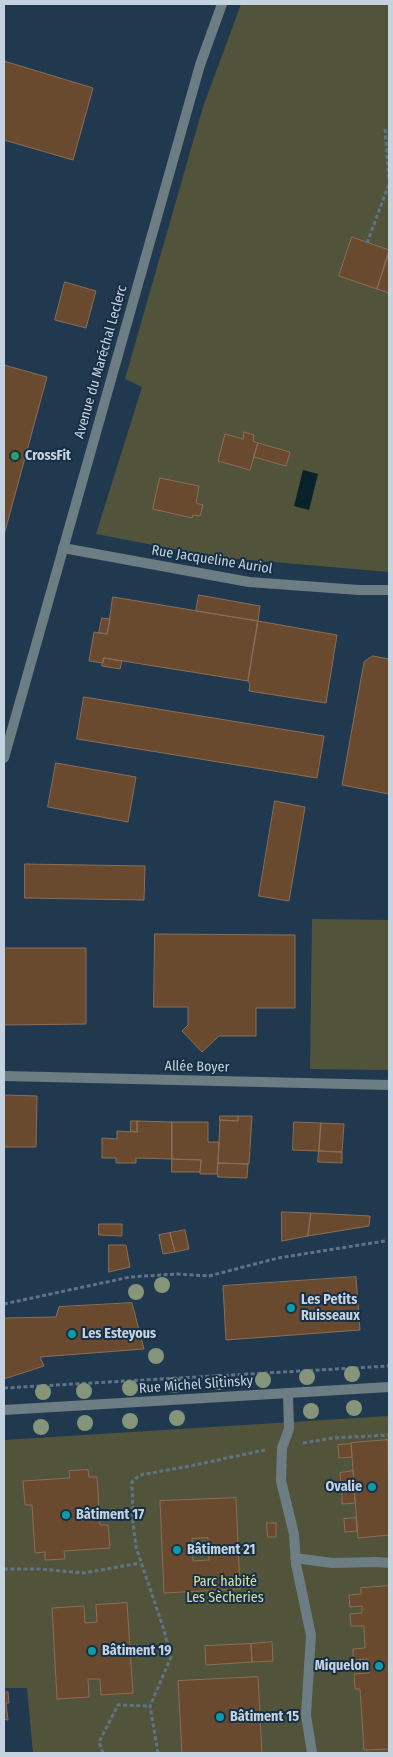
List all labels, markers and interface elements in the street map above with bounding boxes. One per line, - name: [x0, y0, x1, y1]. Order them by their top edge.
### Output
- street label: Avenue du Maréchal Leclerc: [71, 283, 131, 441]
- place label: CrossFit: [25, 448, 71, 464]
- marker: CrossFit: [9, 450, 21, 462]
- street label: Rue Jacqueline Auriol: [150, 542, 274, 578]
- street label: Allée Boyer: [164, 1058, 230, 1076]
- place label: Les Petits Ruisseaux: [301, 1292, 360, 1324]
- marker: Les Petits Ruisseaux: [285, 1302, 297, 1314]
- place label: Les Esteyous: [82, 1326, 156, 1342]
- marker: Les Esteyous: [66, 1328, 78, 1340]
- street label: Rue Michel Slitinsky: [138, 1373, 254, 1397]
- place label: Ovalie: [326, 1479, 362, 1495]
- marker: Ovalie: [366, 1481, 378, 1493]
- place label: Bâtiment 17: [76, 1507, 144, 1523]
- marker: Bâtiment 17: [60, 1509, 72, 1521]
- place label: Bâtiment 21: [187, 1542, 255, 1558]
- marker: Bâtiment 21: [171, 1544, 183, 1556]
- park label: Parc habité Les Sècheries: [186, 1574, 264, 1606]
- place label: Bâtiment 19: [102, 1643, 171, 1659]
- marker: Bâtiment 19: [86, 1645, 98, 1657]
- place label: Miquelon: [315, 1658, 369, 1674]
- marker: Miquelon: [373, 1660, 385, 1672]
- place label: Bâtiment 15: [230, 1709, 299, 1725]
- marker: Bâtiment 15: [214, 1711, 226, 1723]

